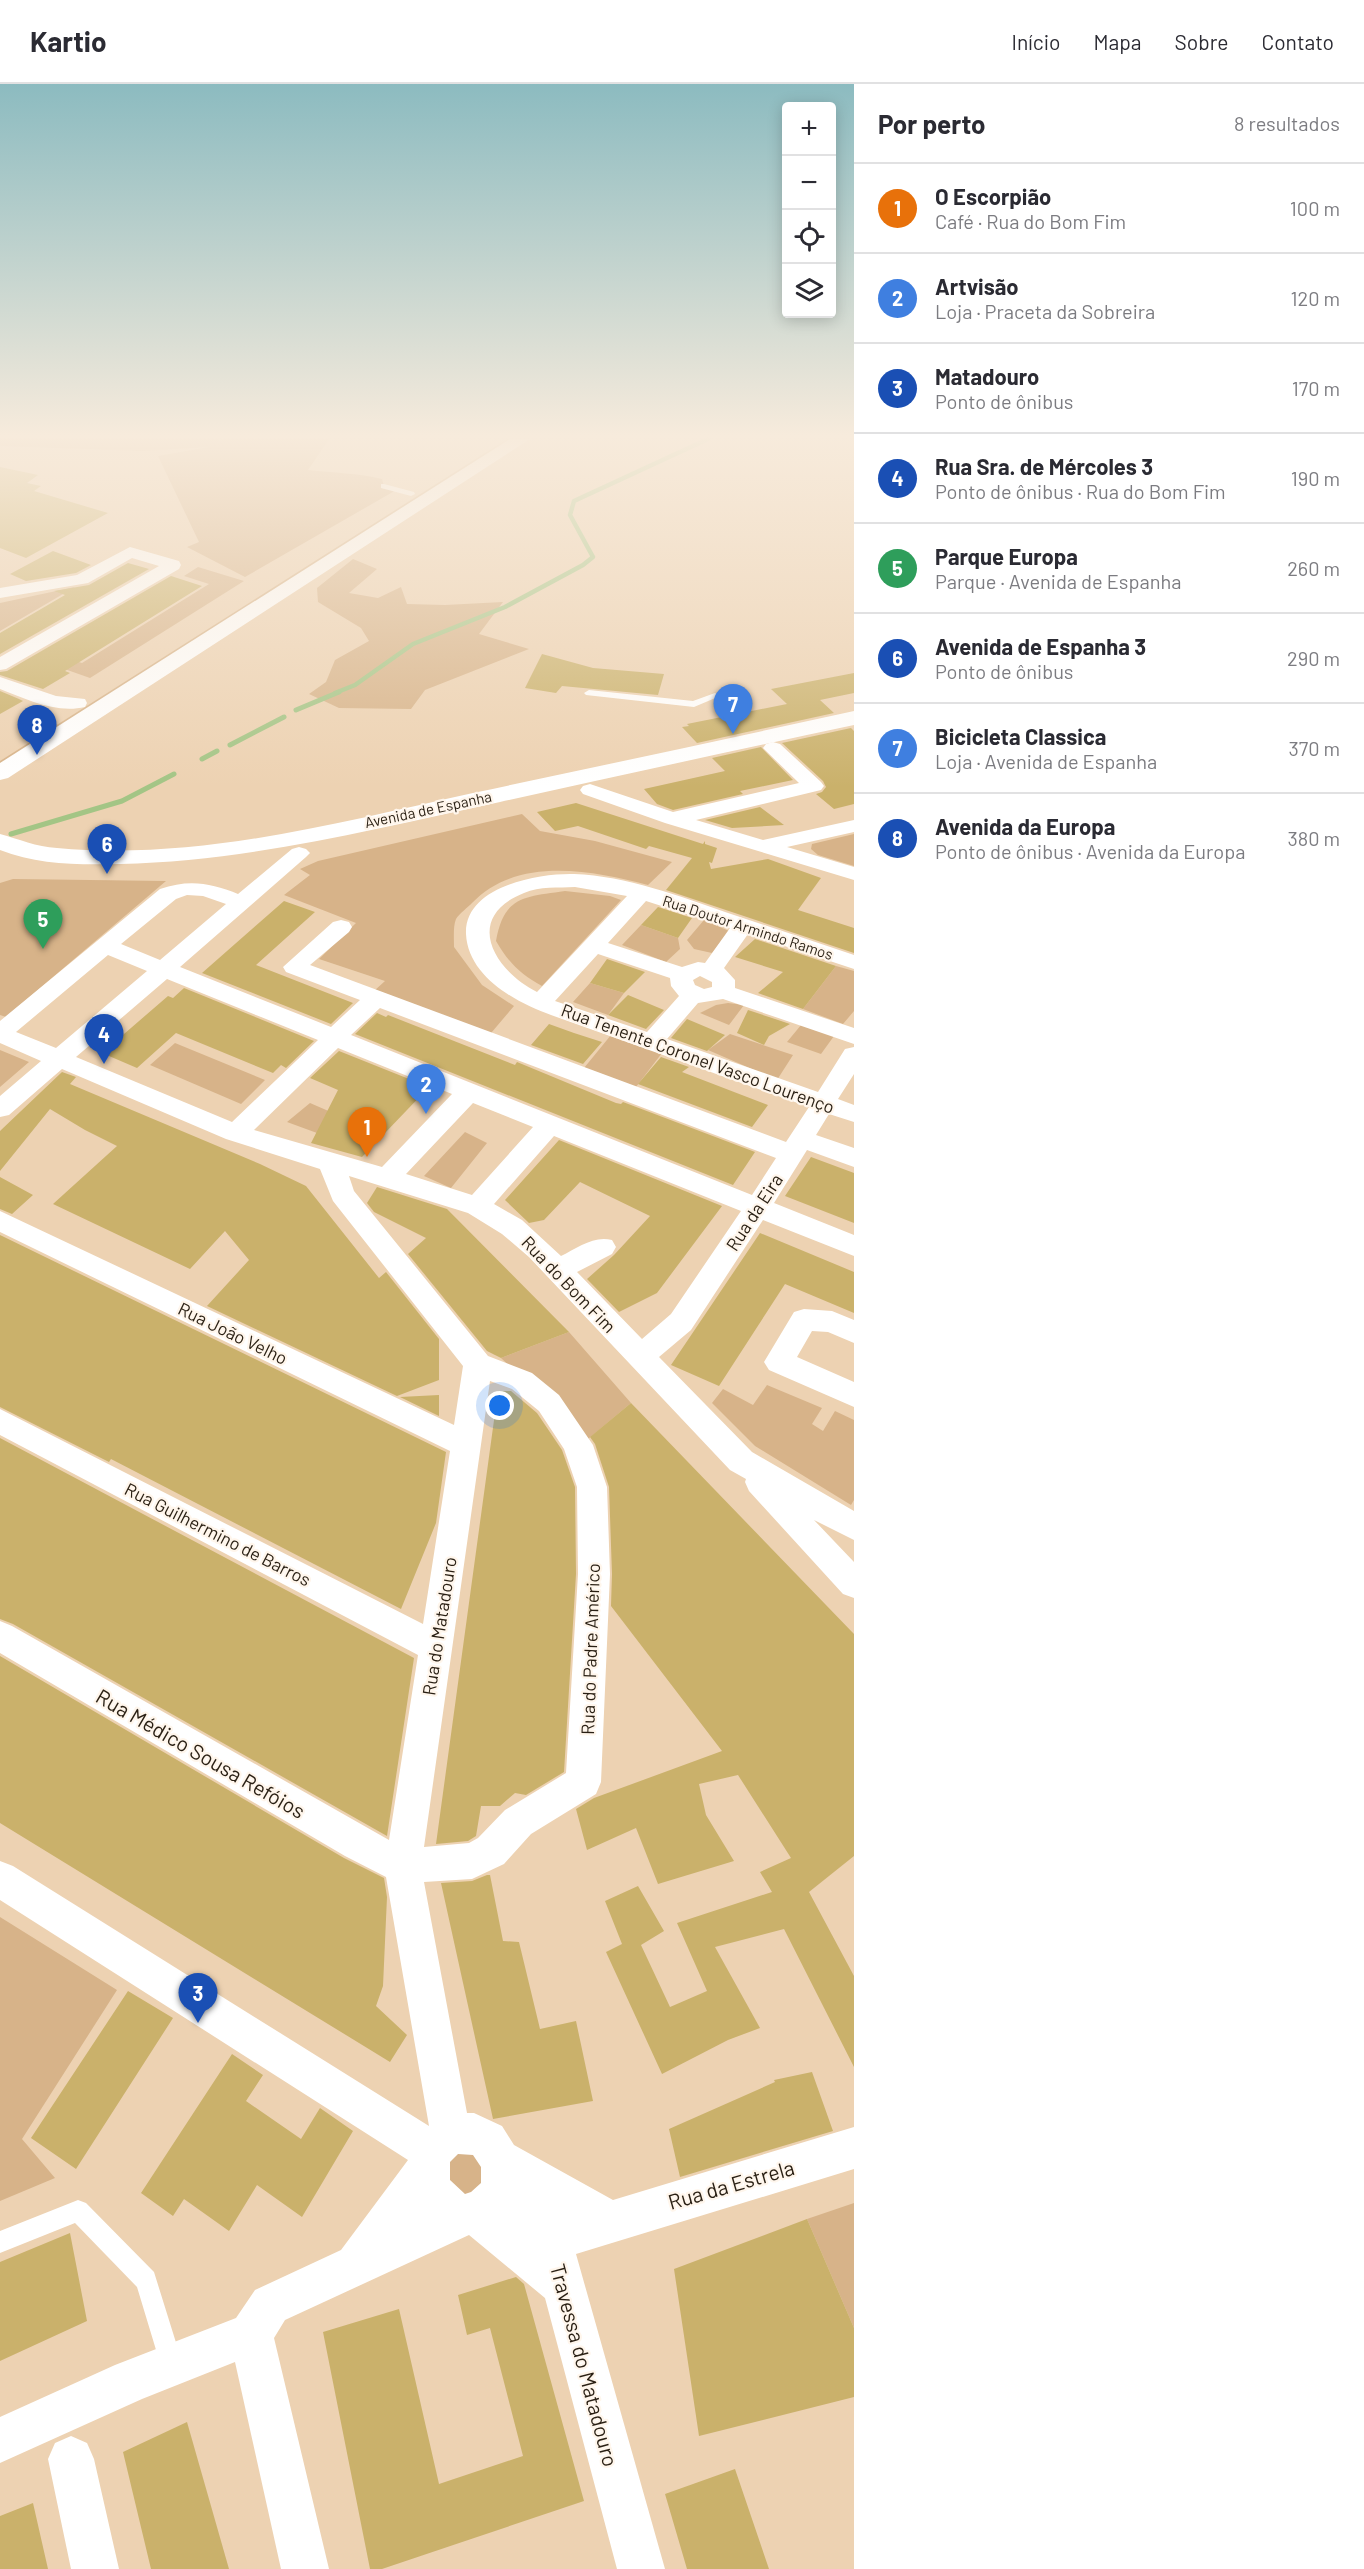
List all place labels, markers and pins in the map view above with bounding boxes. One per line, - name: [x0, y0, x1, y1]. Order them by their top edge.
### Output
- pin: 7: [714, 684, 752, 734]
- pin: 8: [18, 706, 57, 755]
- pin: 6: [88, 824, 126, 874]
- pin: 5: [24, 900, 63, 949]
- pin: 4: [84, 1014, 124, 1064]
- pin: 2: [406, 1064, 446, 1114]
- pin: 1: [348, 1108, 386, 1157]
- pin: 3: [178, 1974, 218, 2023]

